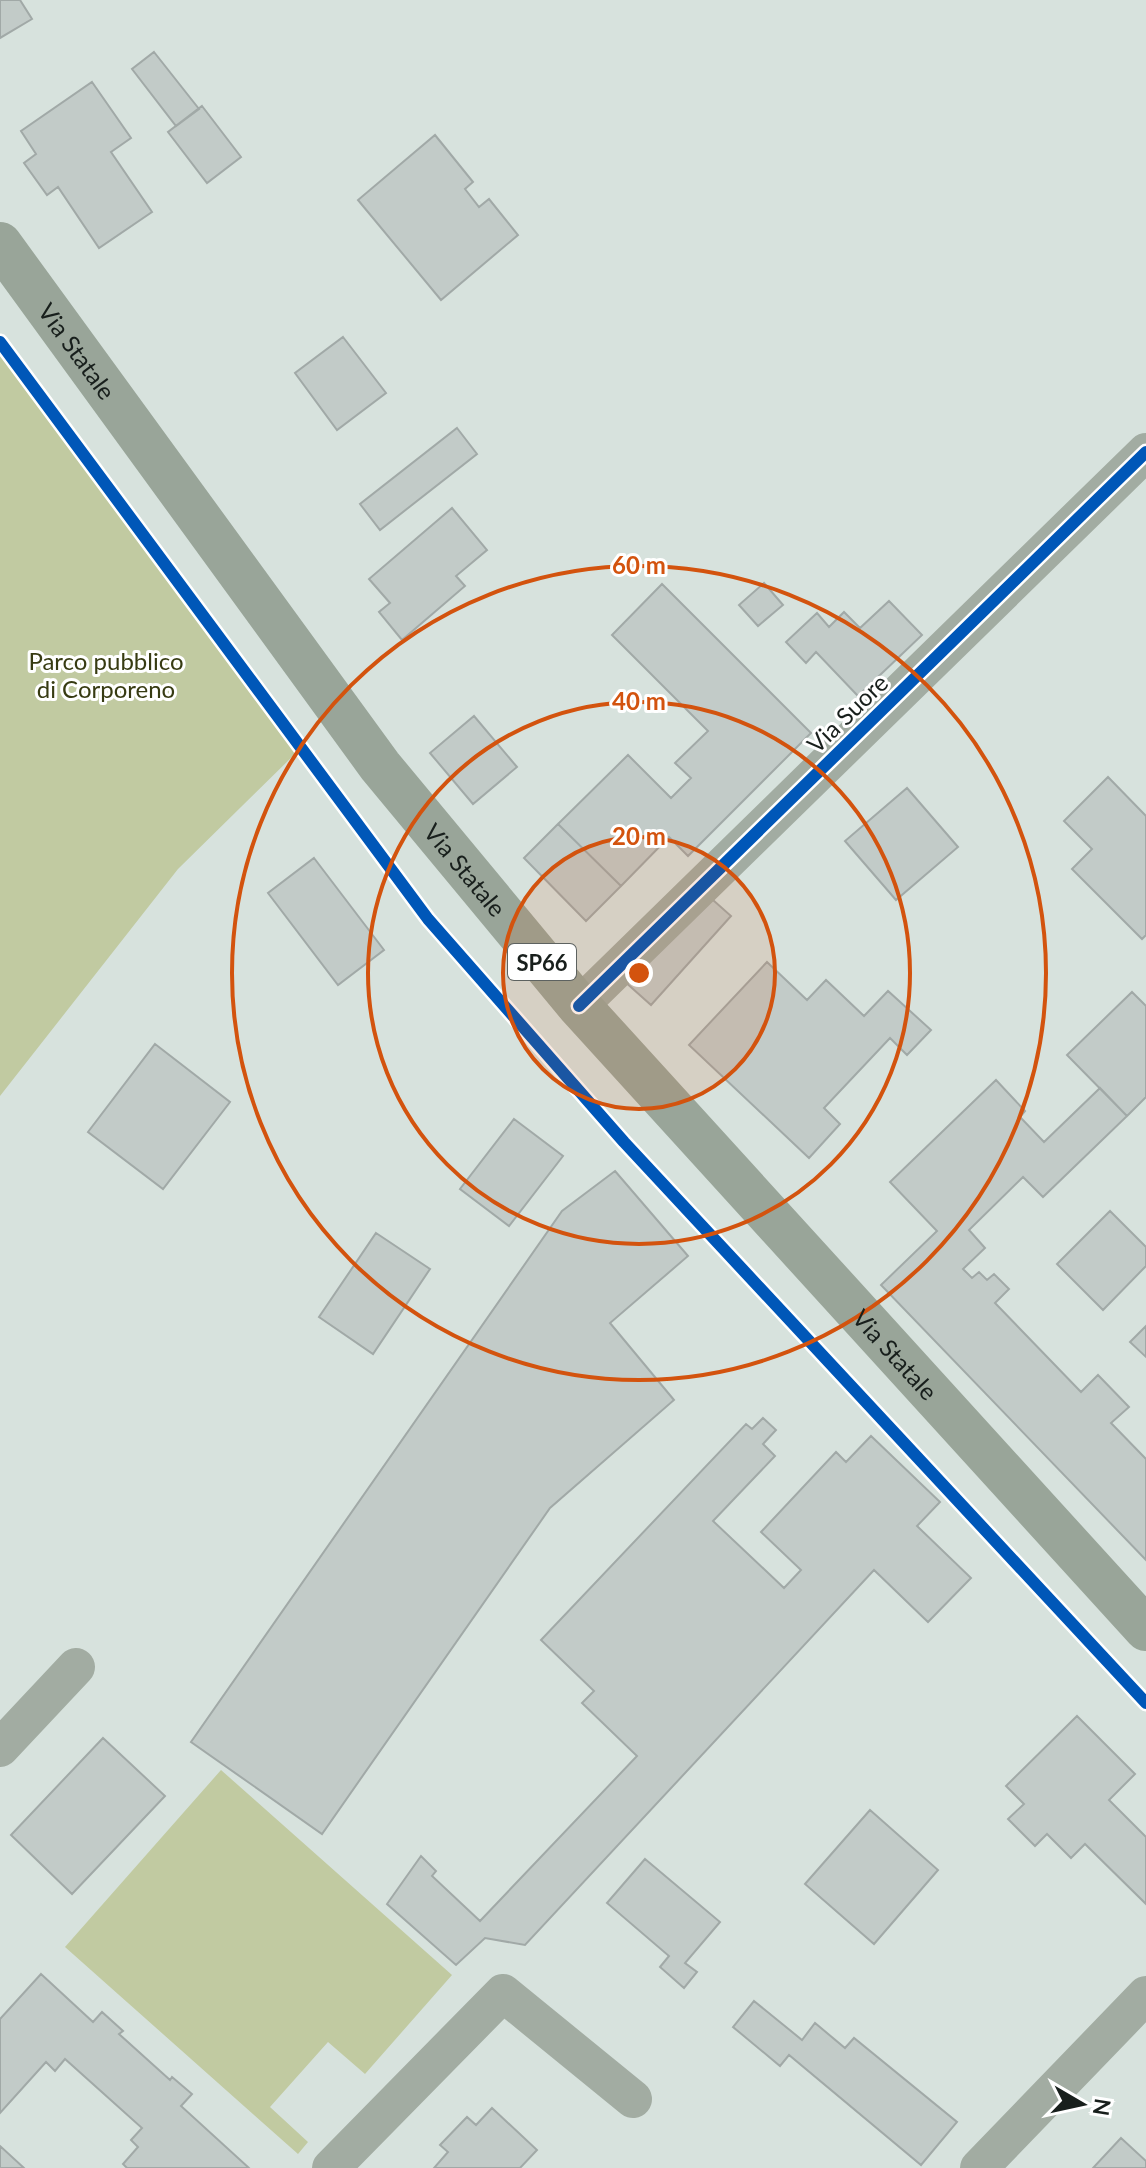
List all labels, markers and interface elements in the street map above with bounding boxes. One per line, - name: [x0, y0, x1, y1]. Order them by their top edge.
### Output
- street label: Via Statale: [33, 297, 122, 404]
- text: 60 m: [612, 550, 666, 579]
- park label: Parco pubblico di Corporeno: [28, 646, 184, 703]
- street label: Via Suore: [801, 668, 893, 758]
- text: 40 m: [612, 686, 666, 715]
- street label: Via Statale: [419, 817, 513, 922]
- text: 20 m: [612, 821, 666, 850]
- road number: SP66: [508, 944, 576, 980]
- centre of rings: [625, 959, 653, 987]
- street label: Via Statale: [847, 1303, 944, 1405]
- north arrow: [1042, 2064, 1122, 2144]
- text: N: [1088, 2097, 1117, 2118]

